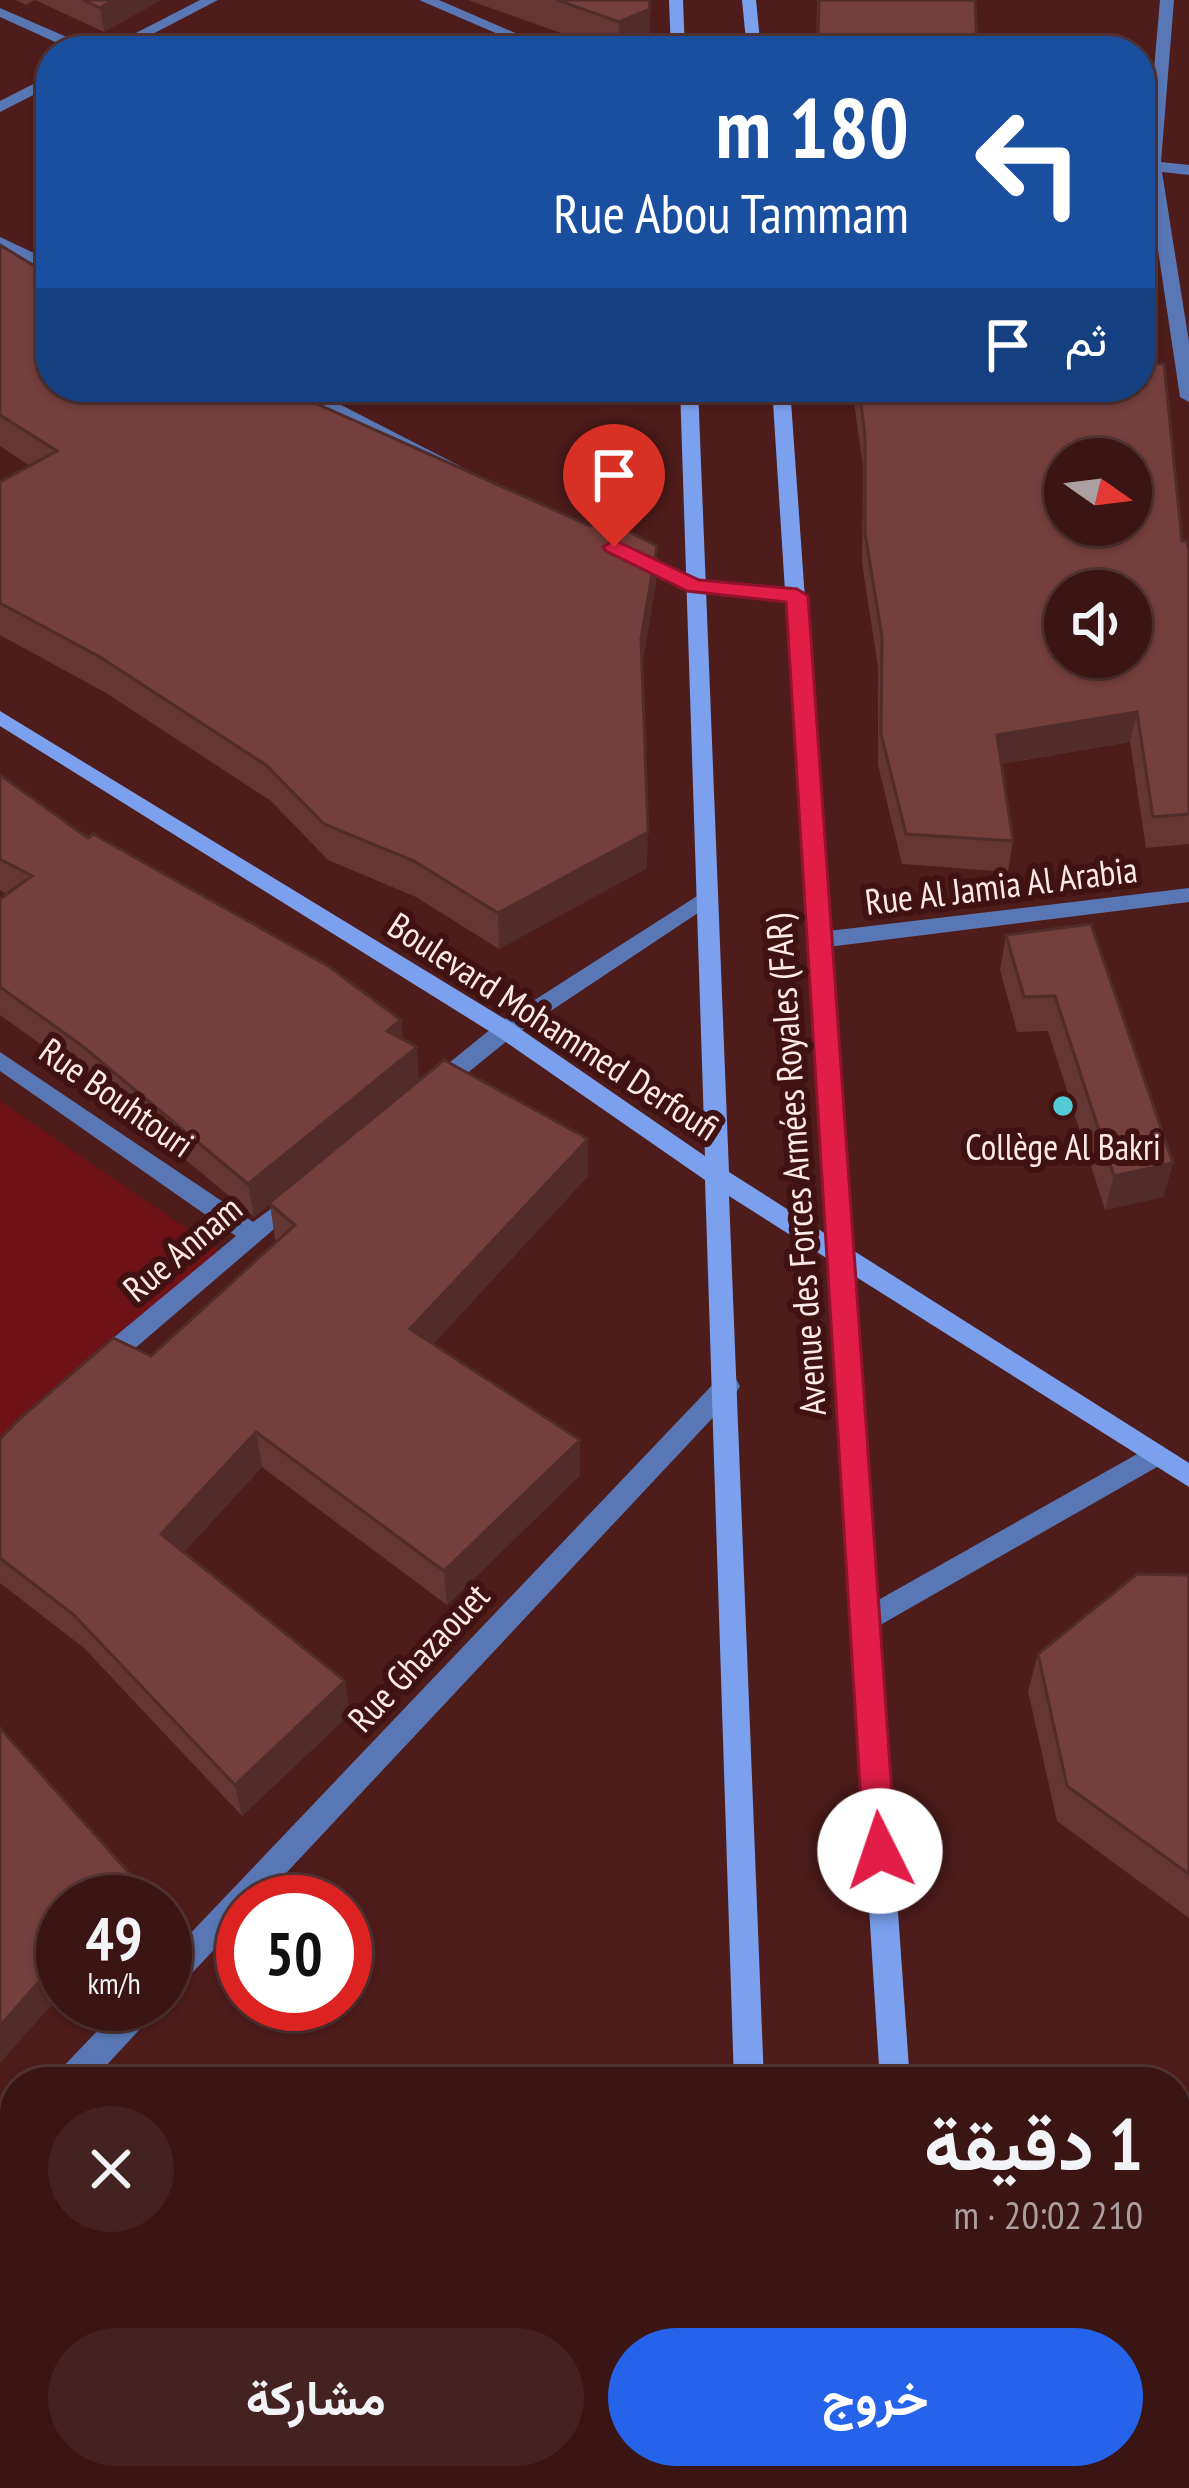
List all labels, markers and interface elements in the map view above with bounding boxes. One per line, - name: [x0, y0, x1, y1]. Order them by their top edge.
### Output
- text: 180 m: [716, 72, 909, 181]
- icon: left: [951, 84, 1107, 240]
- text: Rue Abou Tammam: [553, 178, 909, 248]
- text: ثم: [1065, 310, 1107, 368]
- icon: arrive: [975, 312, 1041, 378]
- pin: [563, 424, 665, 547]
- north arrow: [1044, 438, 1152, 546]
- map controls: [1044, 438, 1152, 678]
- icon: arrive: [581, 442, 647, 508]
- button: sound: [1044, 570, 1152, 678]
- street label: Rue Al Jamia Al Arabia: [862, 845, 1140, 925]
- street label: Boulevard Mohammed Derfoufi: [380, 901, 728, 1151]
- street label: Avenue des Forces Armées Royales (FAR): [754, 912, 836, 1417]
- street label: Rue Bouhtouri: [31, 1027, 203, 1167]
- marker: Collège Al Bakri: [1050, 1093, 1076, 1119]
- place label: Collège Al Bakri: [965, 1123, 1161, 1170]
- street label: Rue Annam: [113, 1185, 251, 1311]
- street label: Rue Ghazaouet: [337, 1573, 499, 1741]
- position arrow: [817, 1788, 943, 1914]
- speed limit sign: 50: [216, 1875, 372, 2031]
- text: 49: [85, 1899, 143, 1977]
- text: km/h: [87, 1963, 141, 2002]
- text: 1 دقيقة: [924, 2097, 1143, 2190]
- button: close: [48, 2106, 174, 2232]
- text: 210 m · 20:02: [954, 2189, 1143, 2240]
- button: مشاركة: [48, 2328, 584, 2466]
- button: خروج: [608, 2328, 1143, 2466]

